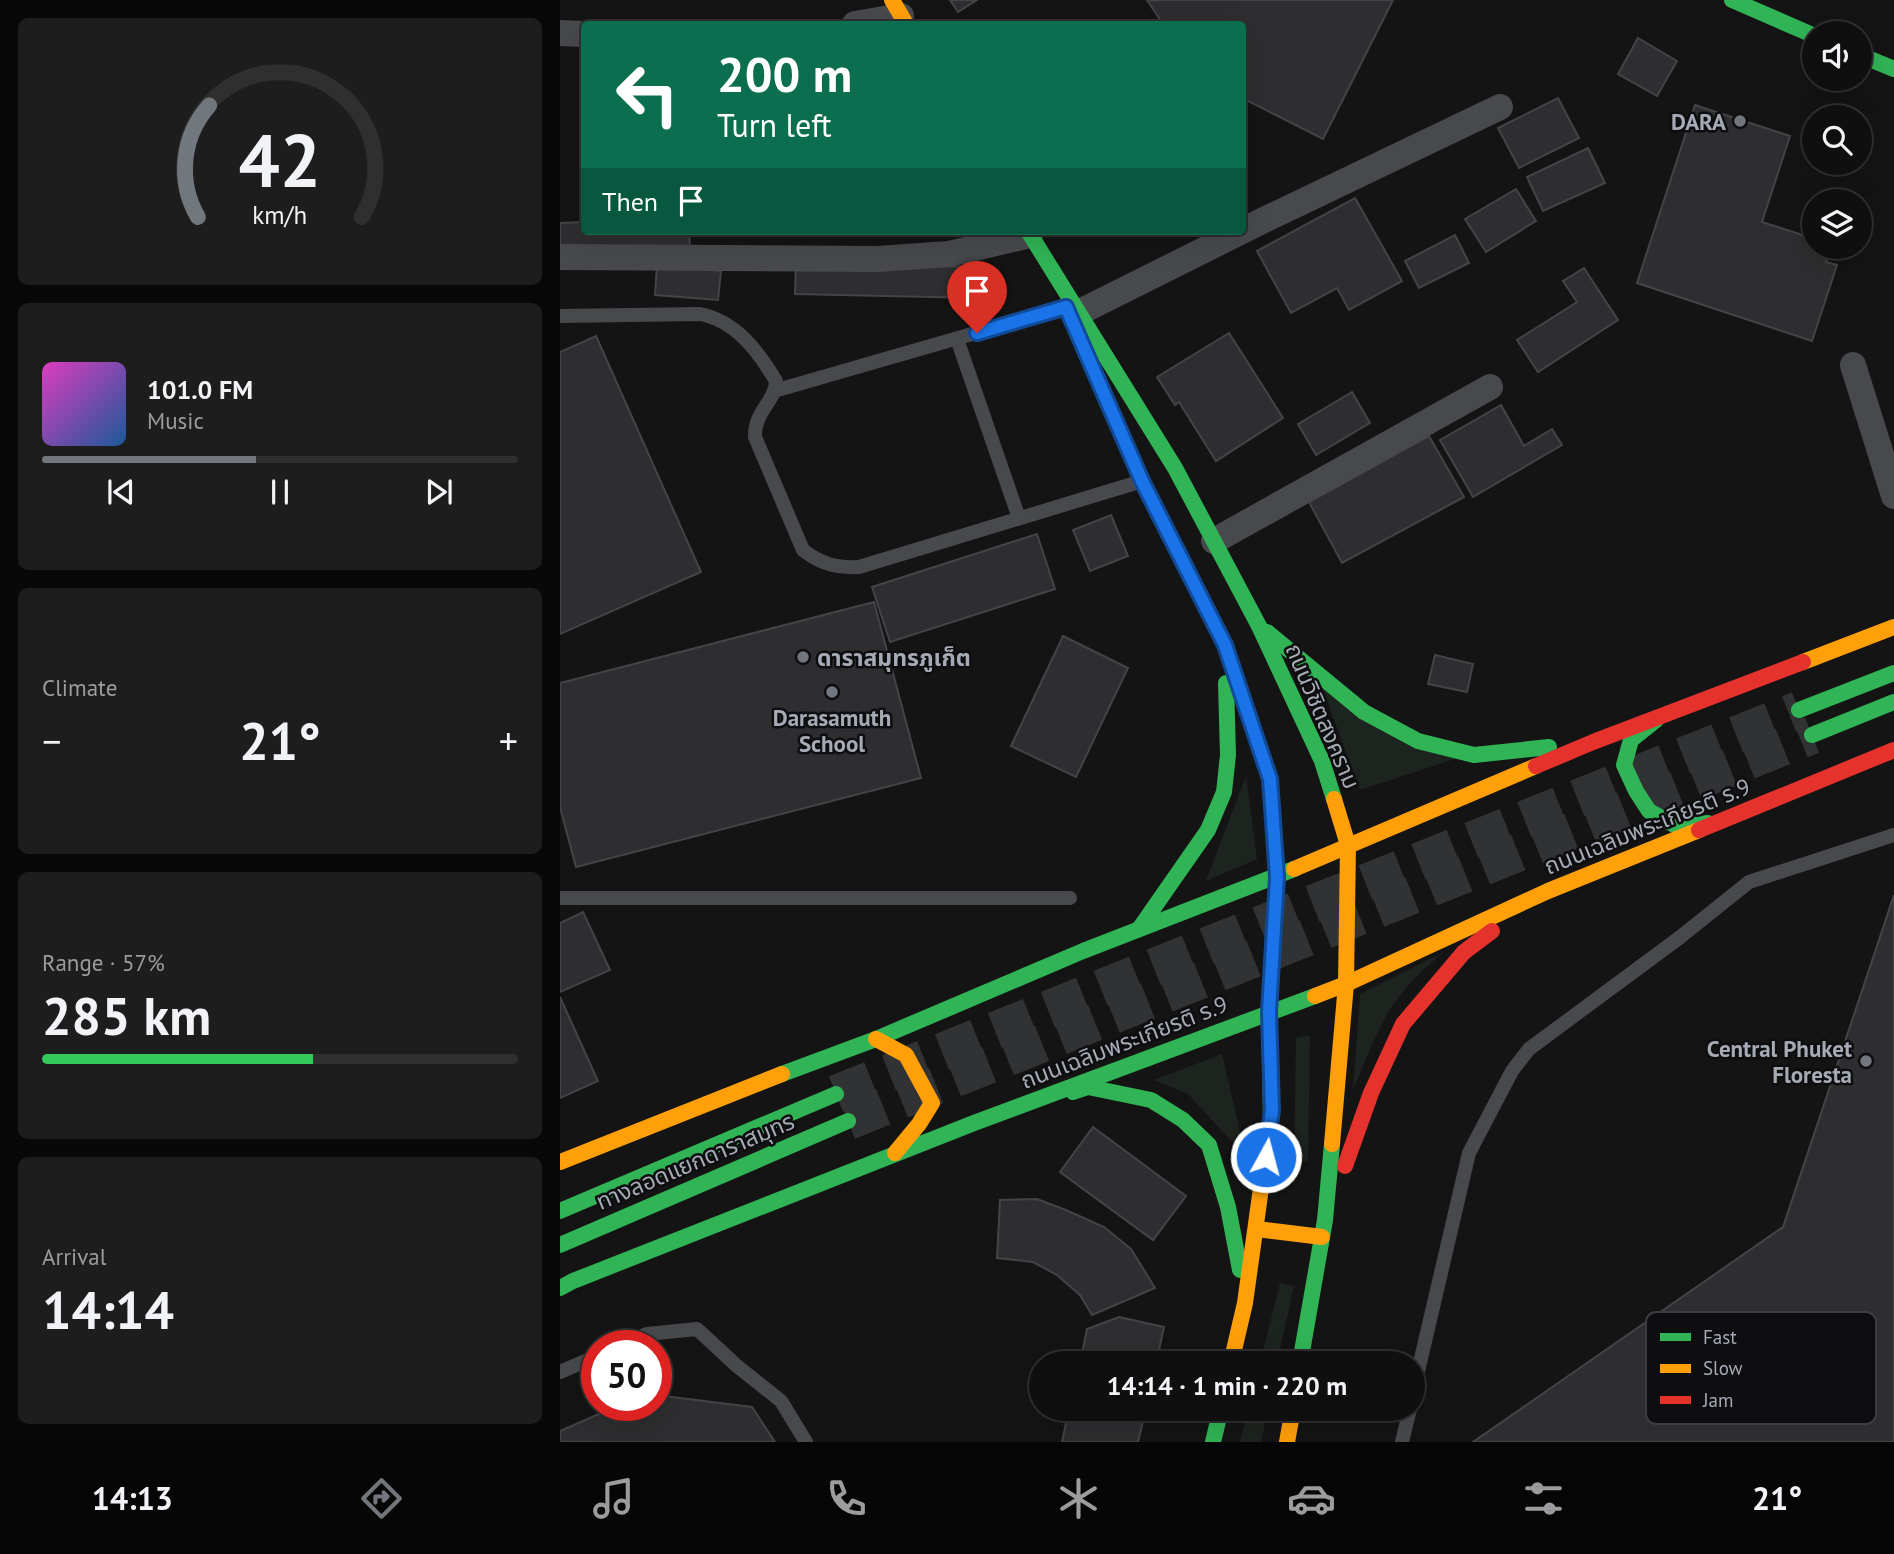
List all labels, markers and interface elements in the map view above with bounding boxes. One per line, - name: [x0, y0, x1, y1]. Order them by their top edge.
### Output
- map controls: [1802, 21, 1872, 259]
- button: sound: [1802, 21, 1872, 91]
- text: 200 m: [717, 42, 852, 106]
- icon: left: [602, 49, 693, 140]
- text: Turn left: [717, 104, 832, 146]
- button: search: [1802, 105, 1872, 175]
- place label: DARA: [1671, 107, 1726, 136]
- marker: DARA: [1732, 113, 1748, 129]
- text: 42: [239, 114, 321, 208]
- icon: arrive: [672, 182, 710, 220]
- text: Then: [602, 185, 658, 218]
- button: layers: [1802, 189, 1872, 259]
- text: km/h: [253, 199, 307, 231]
- pin: [947, 261, 1007, 333]
- icon: arrive: [958, 272, 996, 310]
- text: 101.0 FM: [147, 373, 253, 406]
- text: Music: [147, 406, 204, 435]
- icon: previous: [102, 473, 140, 511]
- icon: pause: [261, 473, 299, 511]
- icon: next: [420, 473, 458, 511]
- street label: ถนนวิชิตสงคราม: [1279, 639, 1367, 793]
- place label: ดาราสมุทรภูเก็ต: [817, 643, 971, 672]
- marker: ดาราสมุทรภูเก็ต: [795, 649, 811, 665]
- text: Climate: [42, 673, 117, 702]
- marker: Darasamuth School: [824, 684, 840, 700]
- place label: Darasamuth School: [773, 703, 891, 758]
- text: 21°: [239, 707, 321, 774]
- text: −: [42, 716, 61, 765]
- text: +: [499, 716, 518, 765]
- street label: ถนนเฉลิมพระเกียรติ ร.9: [1540, 771, 1754, 881]
- text: Range · 57%: [42, 948, 165, 977]
- text: 285 km: [42, 982, 211, 1049]
- street label: ถนนเฉลิมพระเกียรติ ร.9: [1016, 989, 1232, 1095]
- place label: Central Phuket Floresta: [1707, 1034, 1852, 1089]
- marker: Central Phuket Floresta: [1858, 1053, 1874, 1069]
- street label: ทางลอดแยกดาราสมุทร: [591, 1106, 799, 1216]
- position arrow: [1229, 1120, 1303, 1194]
- text: Arrival: [42, 1242, 106, 1271]
- text: 14:14: [42, 1276, 174, 1343]
- legend: [1646, 1312, 1876, 1424]
- text: Fast: [1703, 1325, 1737, 1349]
- speed limit sign: 50: [581, 1330, 672, 1421]
- text: Slow: [1703, 1356, 1743, 1380]
- text: 14:14 · 1 min · 220 m: [1107, 1369, 1347, 1402]
- text: Jam: [1702, 1388, 1733, 1412]
- icon: directions: [357, 1474, 406, 1523]
- icon: music: [589, 1474, 638, 1523]
- icon: phone: [822, 1474, 871, 1523]
- icon: climate: [1054, 1474, 1103, 1523]
- icon: car: [1287, 1474, 1336, 1523]
- icon: filters: [1519, 1474, 1568, 1523]
- text: 14:13: [92, 1477, 173, 1519]
- text: 21°: [1752, 1477, 1802, 1519]

